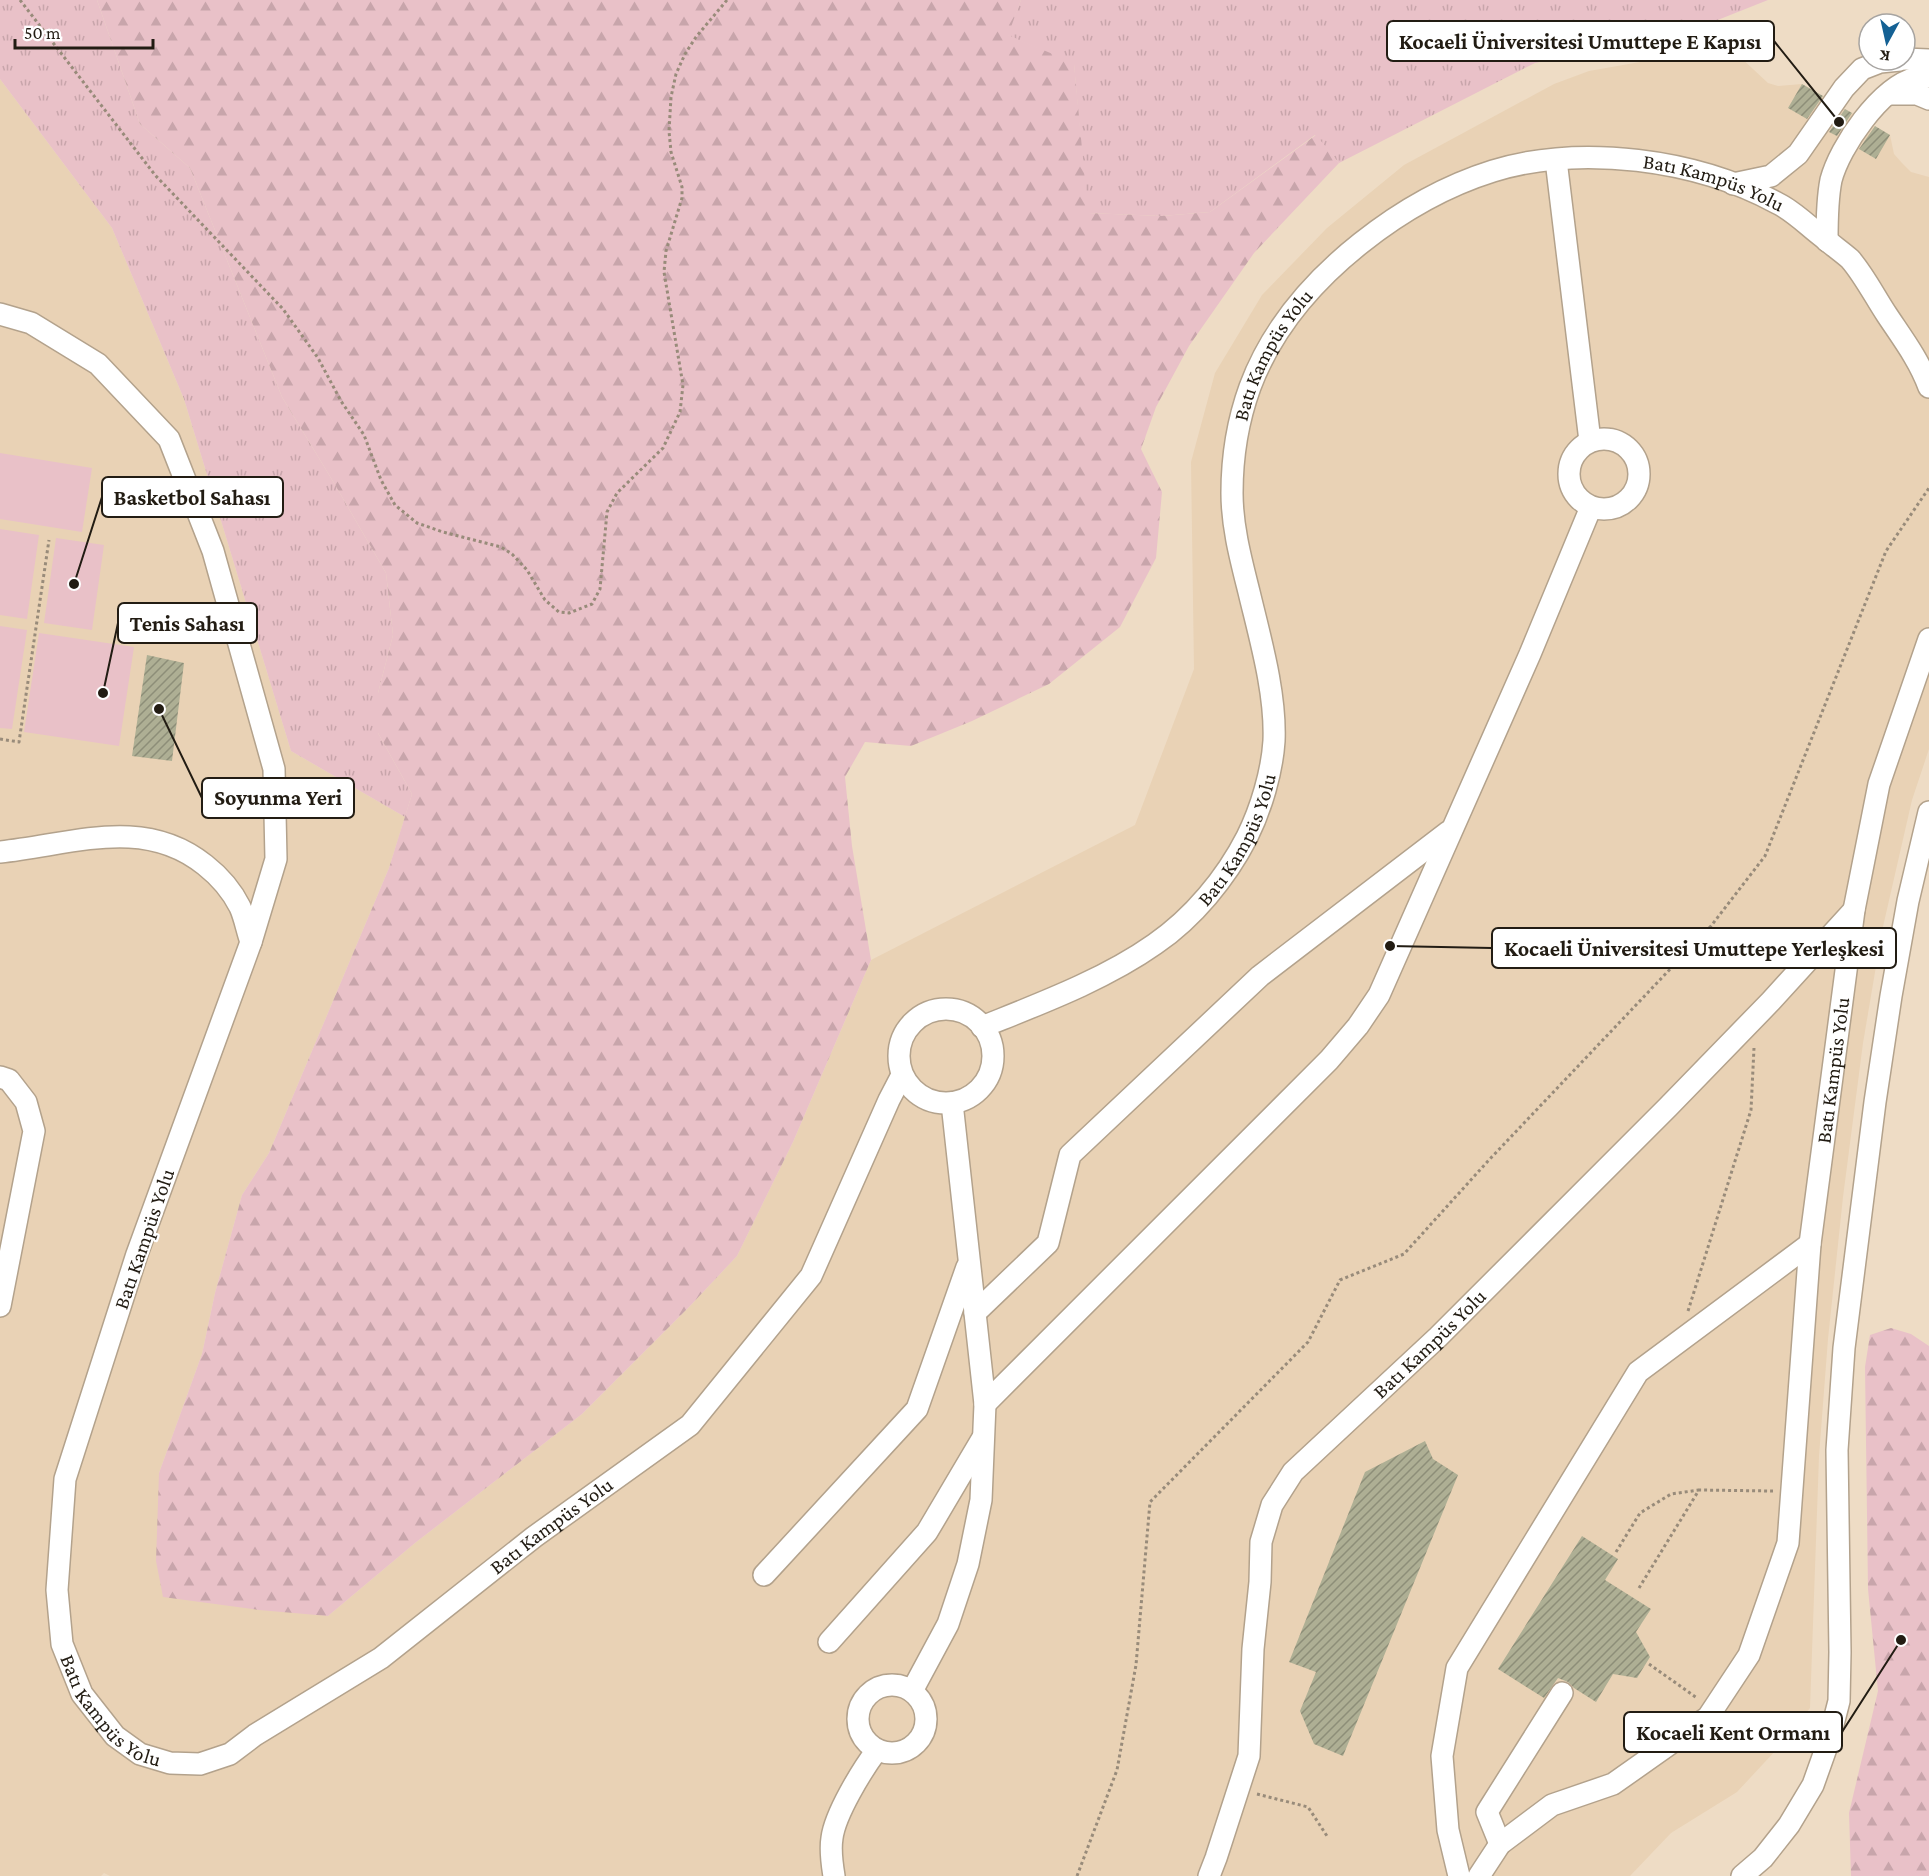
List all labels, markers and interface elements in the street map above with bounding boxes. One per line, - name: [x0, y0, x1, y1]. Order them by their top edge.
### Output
- scale bar: [15, 12, 153, 50]
- north arrow: [1857, 12, 1917, 72]
- callout: Kocaeli Üniversitesi Umuttepe E Kapısı: [1387, 21, 1774, 61]
- text: 50 m: [24, 23, 61, 43]
- text: Kocaeli Üniversitesi Umuttepe E Kapısı: [1399, 29, 1762, 54]
- text: K: [1878, 47, 1891, 65]
- street label: Batı Kampüs Yolu: [1642, 149, 1788, 217]
- street label: Batı Kampüs Yolu: [1228, 284, 1318, 423]
- callout: Basketbol Sahası: [102, 477, 283, 517]
- text: Basketbol Sahası: [114, 485, 271, 510]
- callout: Tenis Sahası: [118, 603, 257, 643]
- text: Tenis Sahası: [129, 611, 245, 636]
- street label: Batı Kampüs Yolu: [1192, 771, 1281, 911]
- callout: Soyunma Yeri: [202, 778, 354, 818]
- text: Soyunma Yeri: [214, 785, 343, 810]
- callout: Kocaeli Üniversitesi Umuttepe Yerleşkesi: [1492, 928, 1896, 968]
- text: Kocaeli Üniversitesi Umuttepe Yerleşkesi: [1504, 936, 1885, 961]
- street label: Batı Kampüs Yolu: [1811, 996, 1854, 1145]
- street label: Batı Kampüs Yolu: [109, 1166, 179, 1312]
- street label: Batı Kampüs Yolu: [1368, 1284, 1491, 1403]
- street label: Batı Kampüs Yolu: [485, 1472, 618, 1579]
- street label: Batı Kampüs Yolu: [55, 1651, 164, 1772]
- callout: Kocaeli Kent Ormanı: [1624, 1712, 1842, 1752]
- text: Kocaeli Kent Ormanı: [1636, 1720, 1831, 1745]

